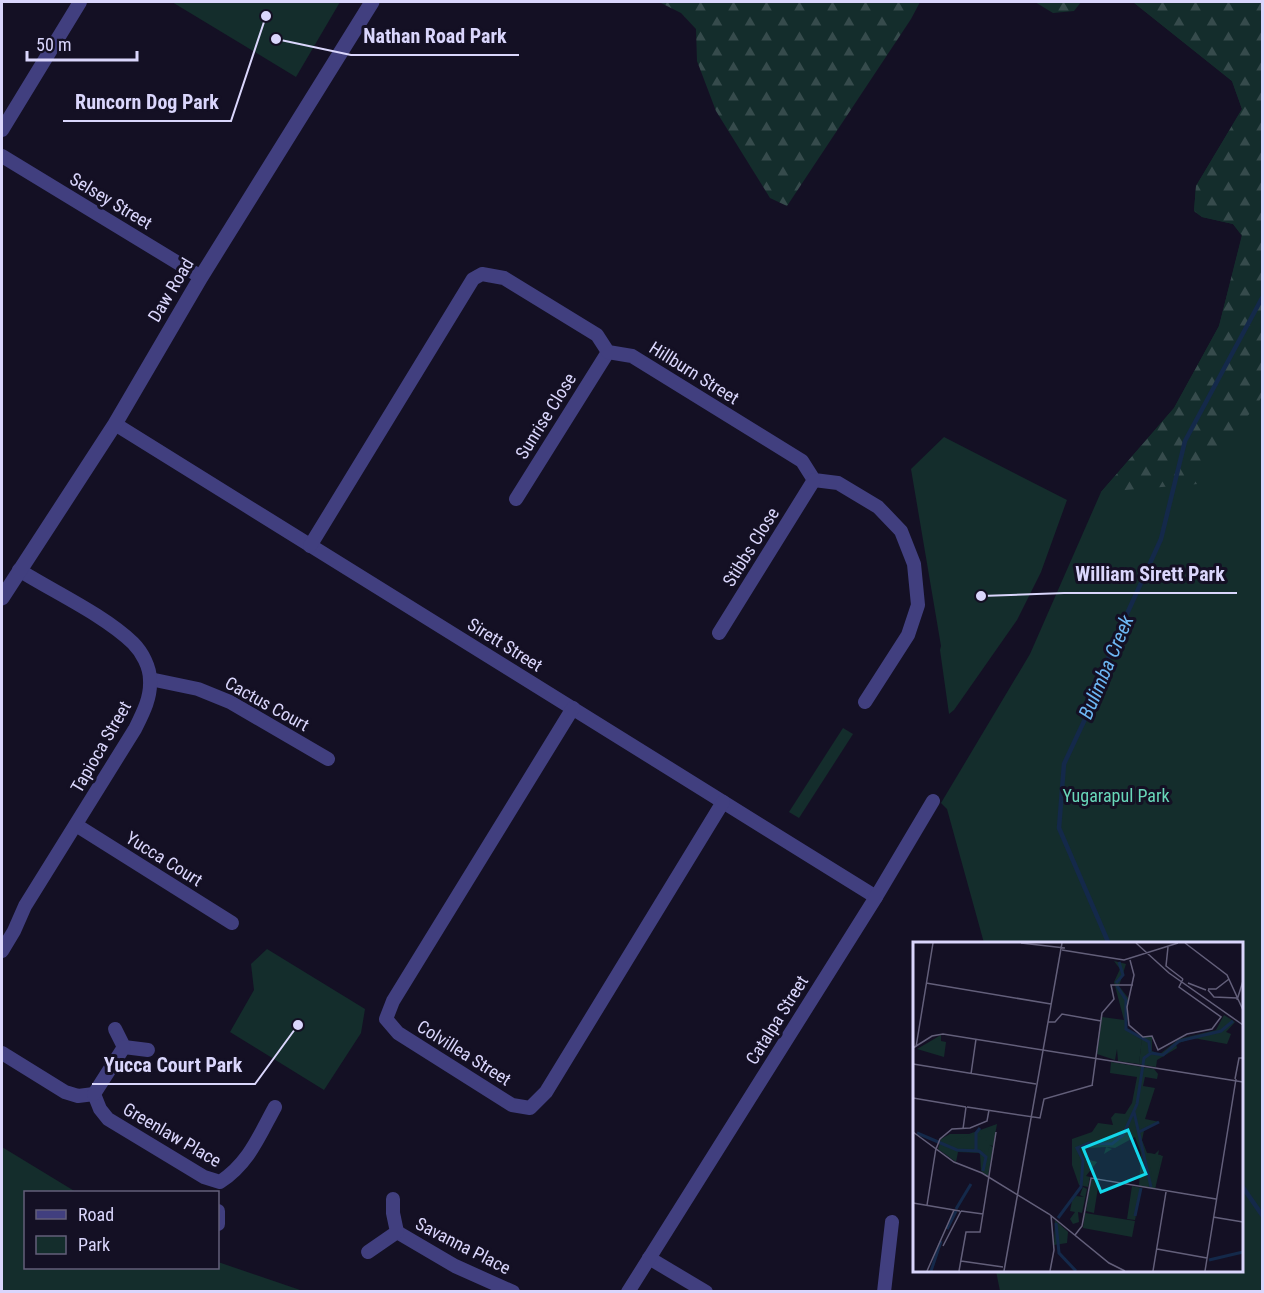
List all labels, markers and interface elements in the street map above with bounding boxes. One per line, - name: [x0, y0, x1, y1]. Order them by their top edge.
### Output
- callout: Nathan Road Park: [351, 17, 519, 55]
- scale bar: [27, 24, 136, 62]
- text: Nathan Road Park: [363, 24, 507, 48]
- text: 50 m: [36, 34, 71, 55]
- callout: Runcorn Dog Park: [63, 83, 231, 121]
- text: Runcorn Dog Park: [75, 90, 219, 114]
- street label: Selsey Street: [66, 168, 156, 233]
- street label: Daw Road: [143, 254, 198, 326]
- street label: Hillburn Street: [646, 337, 743, 408]
- street label: Sunrise Close: [511, 369, 580, 463]
- street label: Stibbs Close: [718, 503, 783, 590]
- callout: William Sirett Park: [1064, 555, 1237, 593]
- text: William Sirett Park: [1075, 562, 1225, 586]
- water label: Bulimba Creek: [1073, 610, 1139, 723]
- street label: Sirett Street: [464, 613, 547, 676]
- street label: Cactus Court: [222, 672, 313, 735]
- street label: Tapioca Street: [66, 697, 135, 796]
- park label: Yugarapul Park: [1063, 785, 1170, 806]
- street label: Yucca Court: [122, 827, 206, 890]
- inset map: [913, 942, 1243, 1272]
- street label: Catalpa Street: [741, 971, 812, 1068]
- street label: Colvillea Street: [413, 1015, 515, 1090]
- callout: Yucca Court Park: [92, 1046, 255, 1084]
- text: Yucca Court Park: [104, 1053, 243, 1077]
- street label: Greenlaw Place: [120, 1098, 225, 1171]
- legend: [24, 1191, 219, 1269]
- text: Road: [78, 1204, 114, 1225]
- street label: Savanna Place: [412, 1213, 514, 1278]
- text: Park: [78, 1234, 110, 1255]

